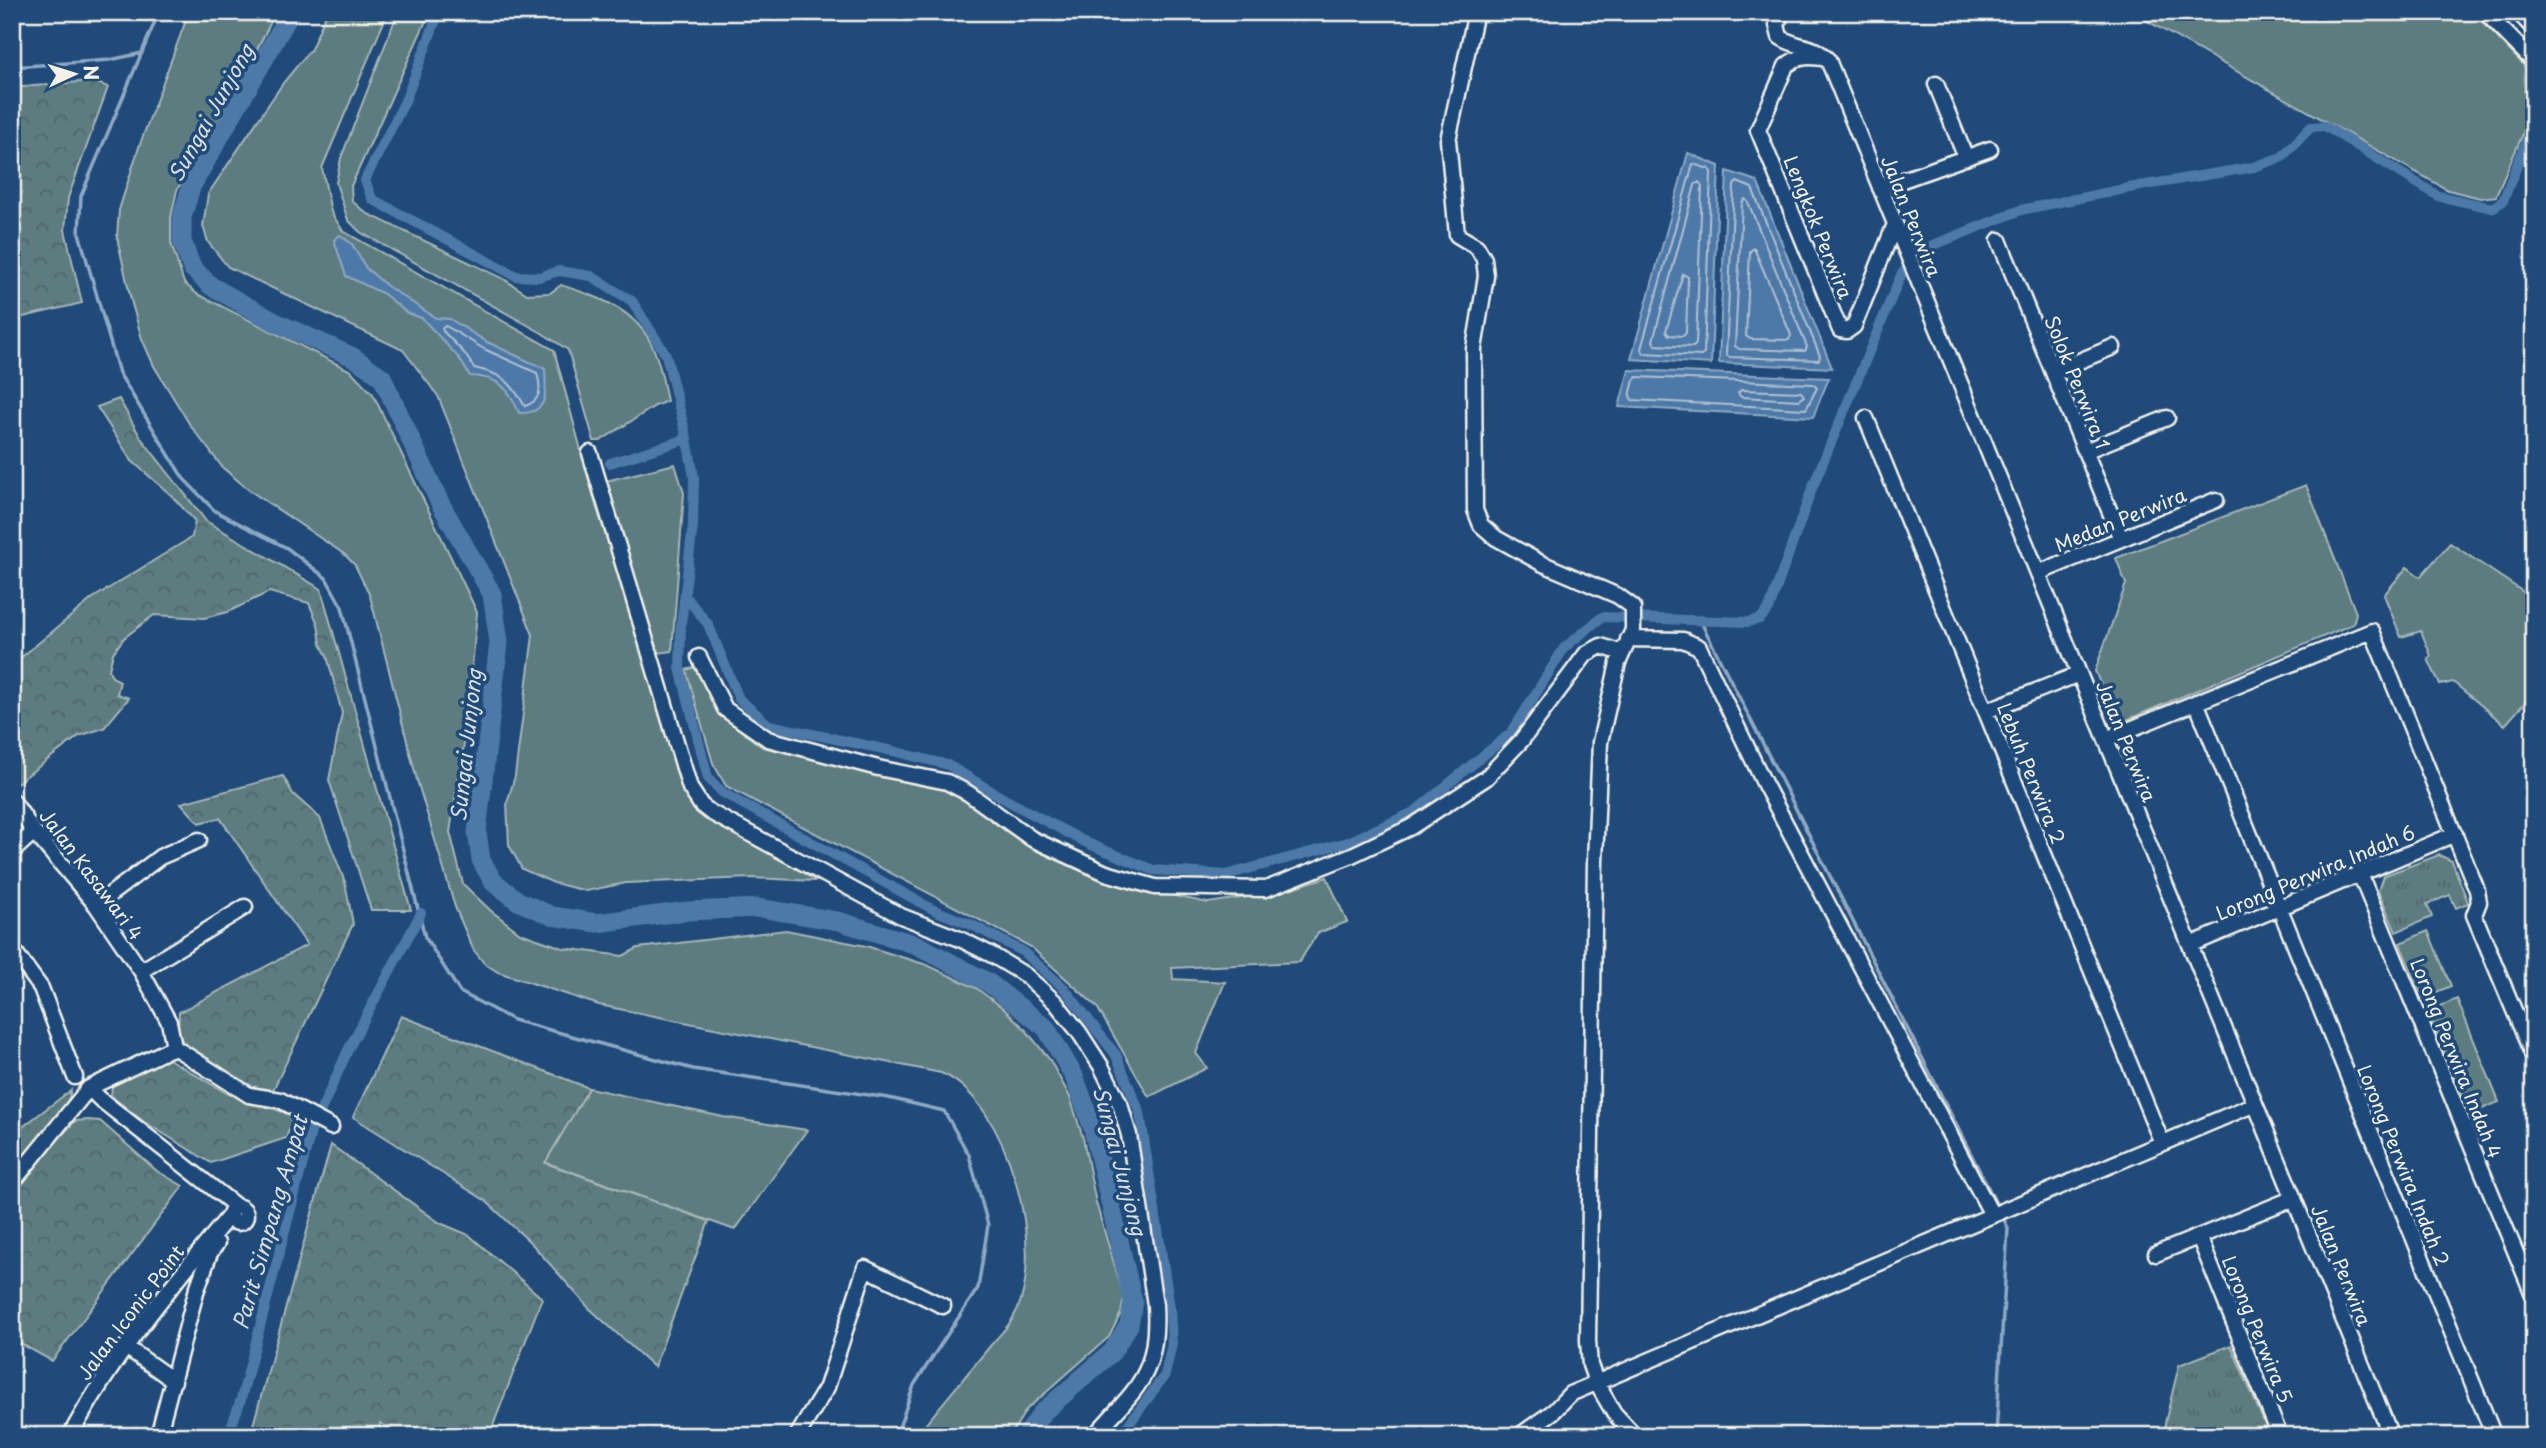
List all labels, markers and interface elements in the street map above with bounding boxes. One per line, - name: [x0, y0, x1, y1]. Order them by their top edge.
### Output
- water label: Sungai Junjong: [159, 36, 262, 187]
- north arrow: [38, 38, 108, 108]
- text: N: [77, 64, 106, 81]
- street label: Lengkok Perwira: [1778, 151, 1860, 303]
- street label: Jalan Perwira: [1875, 151, 1949, 281]
- street label: Solok Perwira 1: [2038, 311, 2118, 453]
- street label: Medan Perwira: [2050, 480, 2190, 558]
- water label: Sungai Junjong: [441, 666, 489, 823]
- street label: Jalan Perwira: [2090, 676, 2164, 806]
- street label: Lebuh Perwira 2: [1991, 698, 2073, 848]
- street label: Jalan Kasawari 4: [33, 803, 151, 945]
- street label: Lorong Perwira Indah 6: [2211, 817, 2419, 927]
- street label: Lorong Perwira Indah 4: [2404, 954, 2510, 1162]
- street label: Lorong Perwira Indah 2: [2351, 1060, 2457, 1270]
- water label: Sungai Junjong: [1086, 1083, 1157, 1240]
- water label: Parit Simpang Ampat: [223, 1109, 316, 1333]
- street label: Jalan Perwira: [2305, 1200, 2379, 1330]
- street label: Jalan Iconic Point: [70, 1238, 190, 1385]
- street label: Lorong Perwira 5: [2216, 1251, 2300, 1407]

